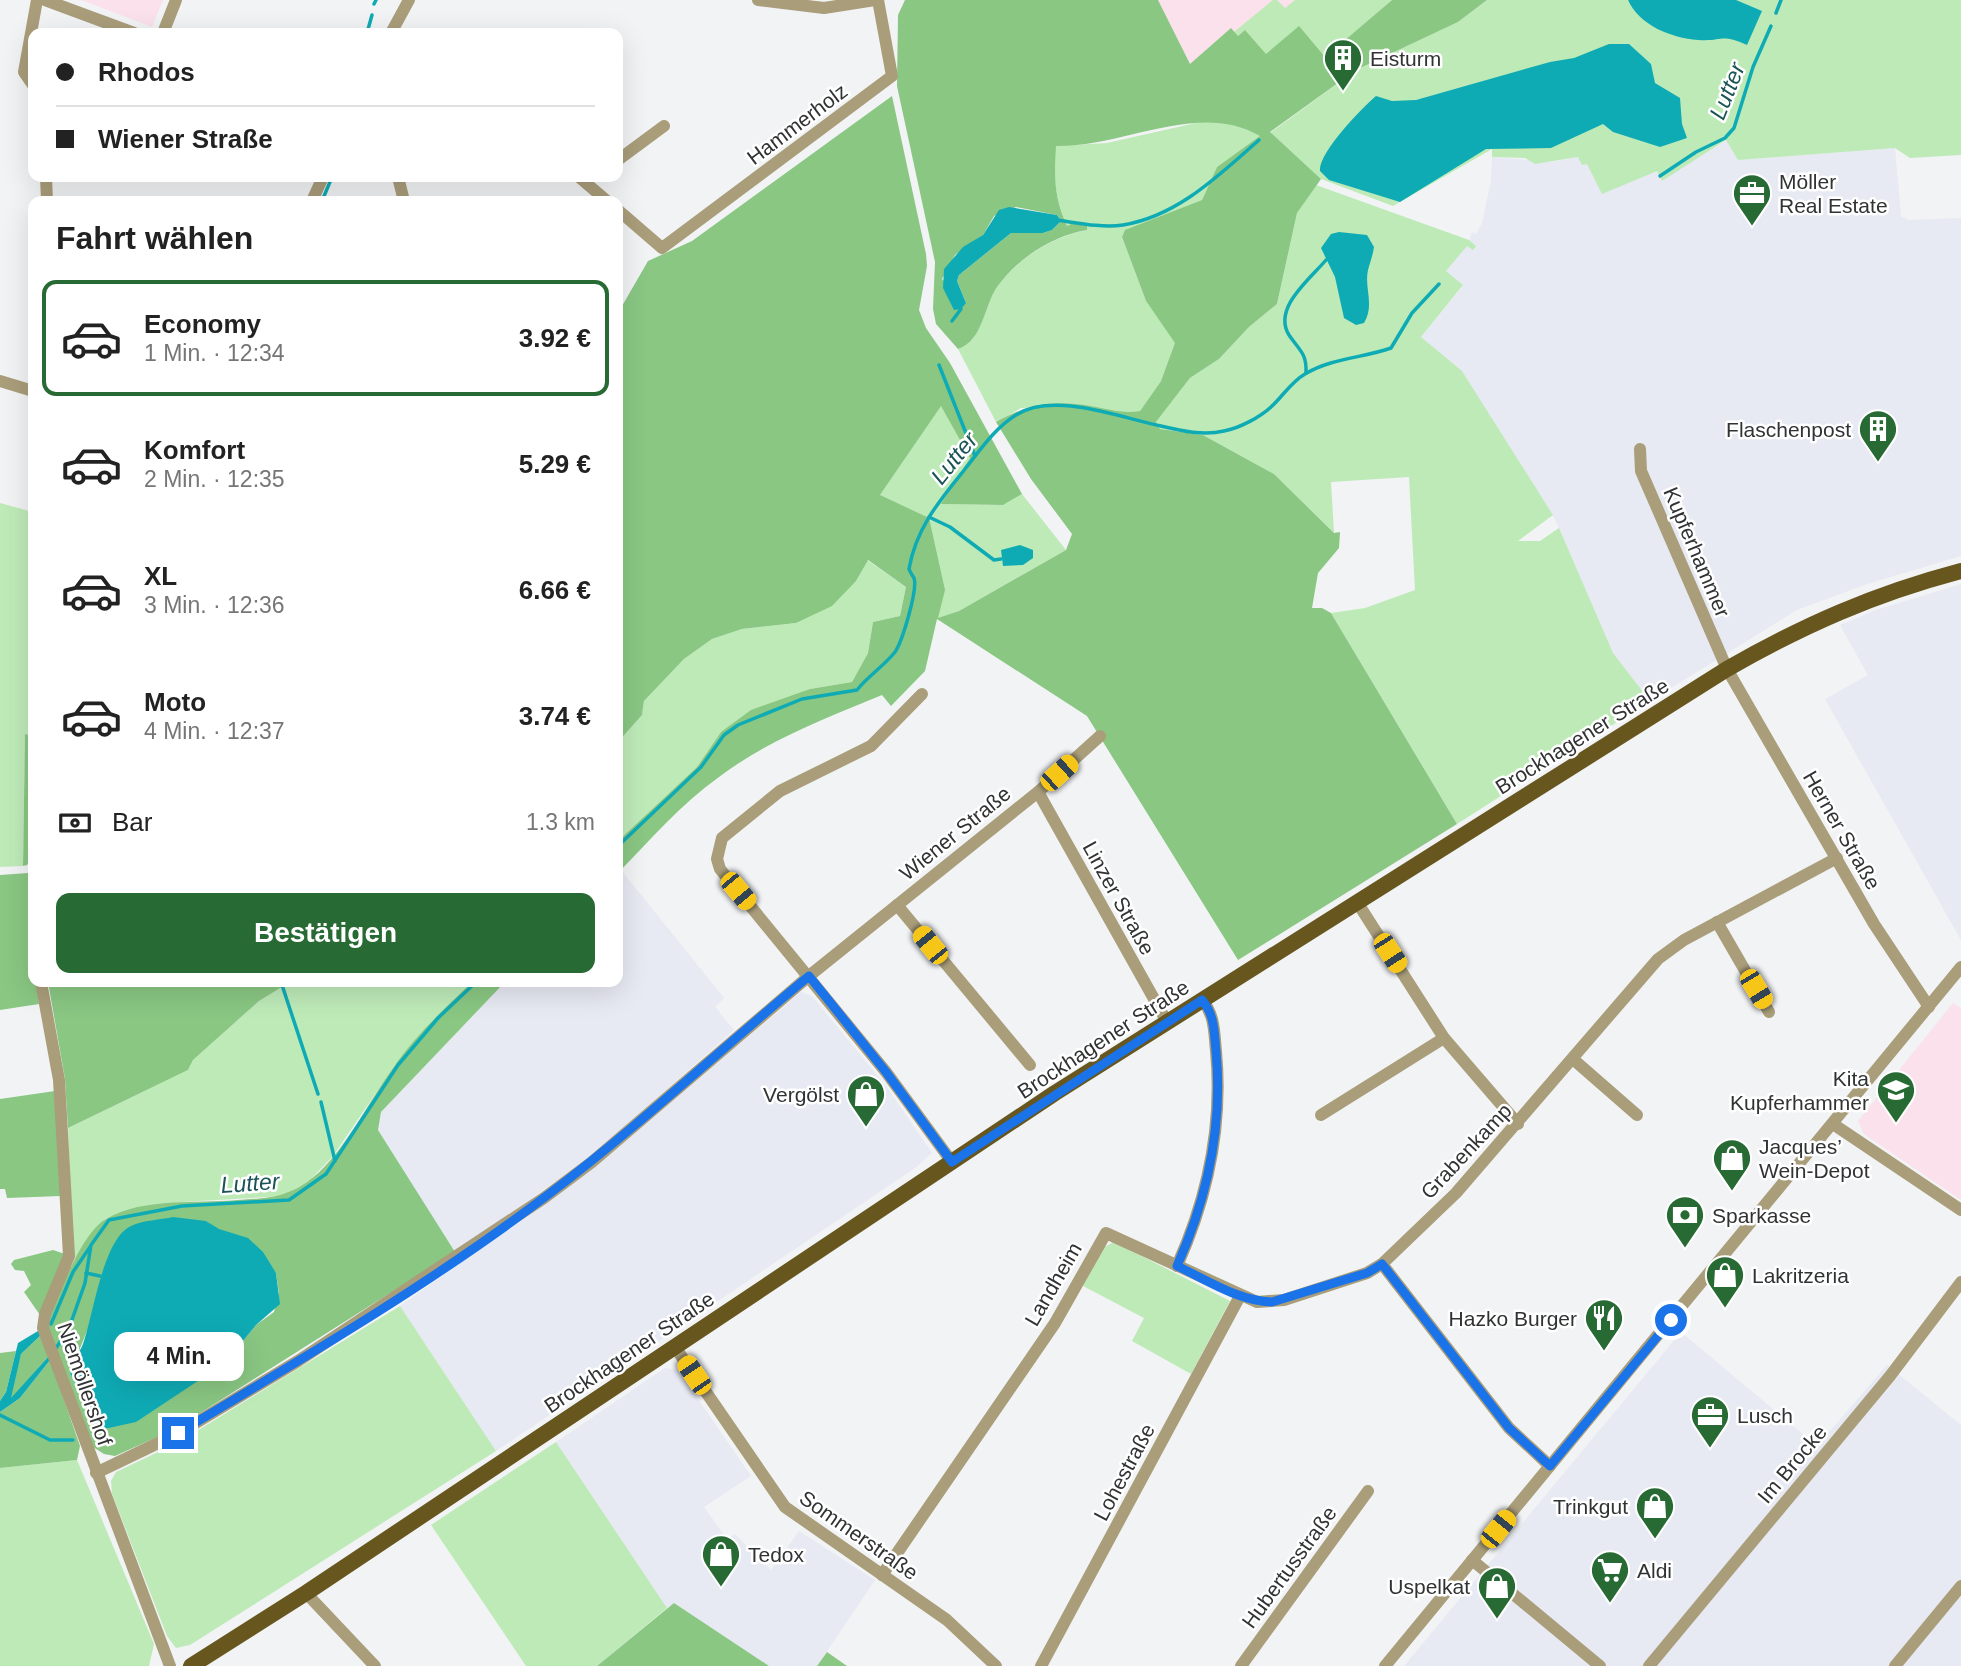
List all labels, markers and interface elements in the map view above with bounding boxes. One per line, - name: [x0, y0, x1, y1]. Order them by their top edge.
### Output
- building icon: Eisturm: [1322, 37, 1364, 92]
- place label: Eisturm: [1370, 47, 1441, 70]
- text: Rhodos: [98, 57, 195, 87]
- water label: Lutter: [1704, 58, 1751, 123]
- street label: Hammerholz: [743, 79, 851, 169]
- text: Wiener Straße: [98, 124, 273, 154]
- place label: Möller Real Estate: [1779, 170, 1888, 217]
- office icon: Möller Real Estate: [1731, 172, 1773, 227]
- text: Fahrt wählen: [56, 220, 253, 256]
- icon: car: [60, 307, 123, 370]
- text: Economy: [144, 309, 261, 339]
- text: 3.92 €: [519, 323, 591, 353]
- text: 1 Min. · 12:34: [144, 340, 285, 366]
- building icon: Flaschenpost: [1857, 408, 1899, 463]
- place label: Flaschenpost: [1726, 418, 1851, 441]
- water label: Lutter: [925, 426, 983, 489]
- icon: car: [60, 433, 123, 496]
- text: Komfort: [144, 435, 245, 465]
- text: 5.29 €: [519, 449, 591, 479]
- text: 2 Min. · 12:35: [144, 466, 285, 492]
- street label: Kupferhammer: [1659, 484, 1735, 620]
- icon: car: [60, 559, 123, 622]
- text: XL: [144, 561, 177, 591]
- text: 6.66 €: [519, 575, 591, 605]
- text: 3 Min. · 12:36: [144, 592, 285, 618]
- street label: Brockhagener Straße: [1491, 673, 1673, 799]
- icon: car: [60, 685, 123, 748]
- text: Moto: [144, 687, 206, 717]
- text: 3.74 €: [519, 701, 591, 731]
- text: 4 Min. · 12:37: [144, 718, 285, 744]
- car: [1037, 751, 1082, 795]
- street label: Herner Straße: [1799, 767, 1885, 893]
- street label: Wiener Straße: [895, 781, 1015, 885]
- icon: cash: [56, 804, 94, 842]
- text: Bar: [112, 807, 152, 837]
- text: 1.3 km: [526, 809, 595, 835]
- street label: Linzer Straße: [1078, 837, 1160, 959]
- car: [717, 868, 760, 914]
- button: Bestätigen: [56, 893, 595, 973]
- car: [909, 922, 952, 968]
- car: [1370, 930, 1411, 976]
- car: [1737, 966, 1776, 1012]
- street label: Brockhagener Straße: [1013, 975, 1193, 1103]
- place label: Kita Kupferhammer: [1730, 1067, 1869, 1114]
- school or university icon: Kita Kupferhammer: [1875, 1069, 1917, 1124]
- shop icon: Vergölst: [845, 1073, 887, 1128]
- place label: Vergölst: [763, 1083, 839, 1106]
- street label: Grabenkamp: [1416, 1099, 1516, 1203]
- place label: Jacques’ Wein-Depot: [1759, 1135, 1870, 1182]
- shop icon: Jacques’ Wein-Depot: [1711, 1137, 1753, 1192]
- water label: Lutter: [220, 1168, 282, 1198]
- bank icon: Sparkasse: [1664, 1194, 1706, 1249]
- place label: Sparkasse: [1712, 1204, 1811, 1227]
- street label: Landheim: [1020, 1238, 1086, 1330]
- shop icon: Lakritzeria: [1704, 1254, 1746, 1309]
- place label: Lakritzeria: [1752, 1264, 1849, 1287]
- street label: Brockhagener Straße: [540, 1287, 718, 1417]
- restaurant icon: Hazko Burger: [1583, 1297, 1625, 1352]
- route start: [1655, 1304, 1687, 1336]
- place label: Hazko Burger: [1449, 1307, 1577, 1330]
- street label: Niemöllershof: [53, 1320, 117, 1449]
- callout: 4 Min.: [113, 1332, 243, 1380]
- text: 4 Min.: [146, 1343, 212, 1369]
- car: [674, 1352, 715, 1398]
- office icon: Lusch: [1689, 1394, 1731, 1449]
- place label: Lusch: [1737, 1404, 1793, 1427]
- route end: [162, 1417, 194, 1449]
- street label: Lohestraße: [1089, 1420, 1159, 1524]
- street label: Im Brocke: [1753, 1420, 1831, 1508]
- shop icon: Trinkgut: [1634, 1485, 1676, 1540]
- street label: Sommerstraße: [796, 1486, 922, 1584]
- place label: Trinkgut: [1553, 1495, 1628, 1518]
- street label: Hubertusstraße: [1237, 1502, 1341, 1632]
- car: [1477, 1506, 1520, 1552]
- shop icon: Tedox: [700, 1533, 742, 1588]
- place label: Tedox: [748, 1543, 805, 1566]
- supermarket icon: Aldi: [1589, 1549, 1631, 1604]
- place label: Aldi: [1637, 1559, 1672, 1582]
- shop icon: Uspelkat: [1476, 1565, 1518, 1620]
- place label: Uspelkat: [1388, 1575, 1470, 1598]

